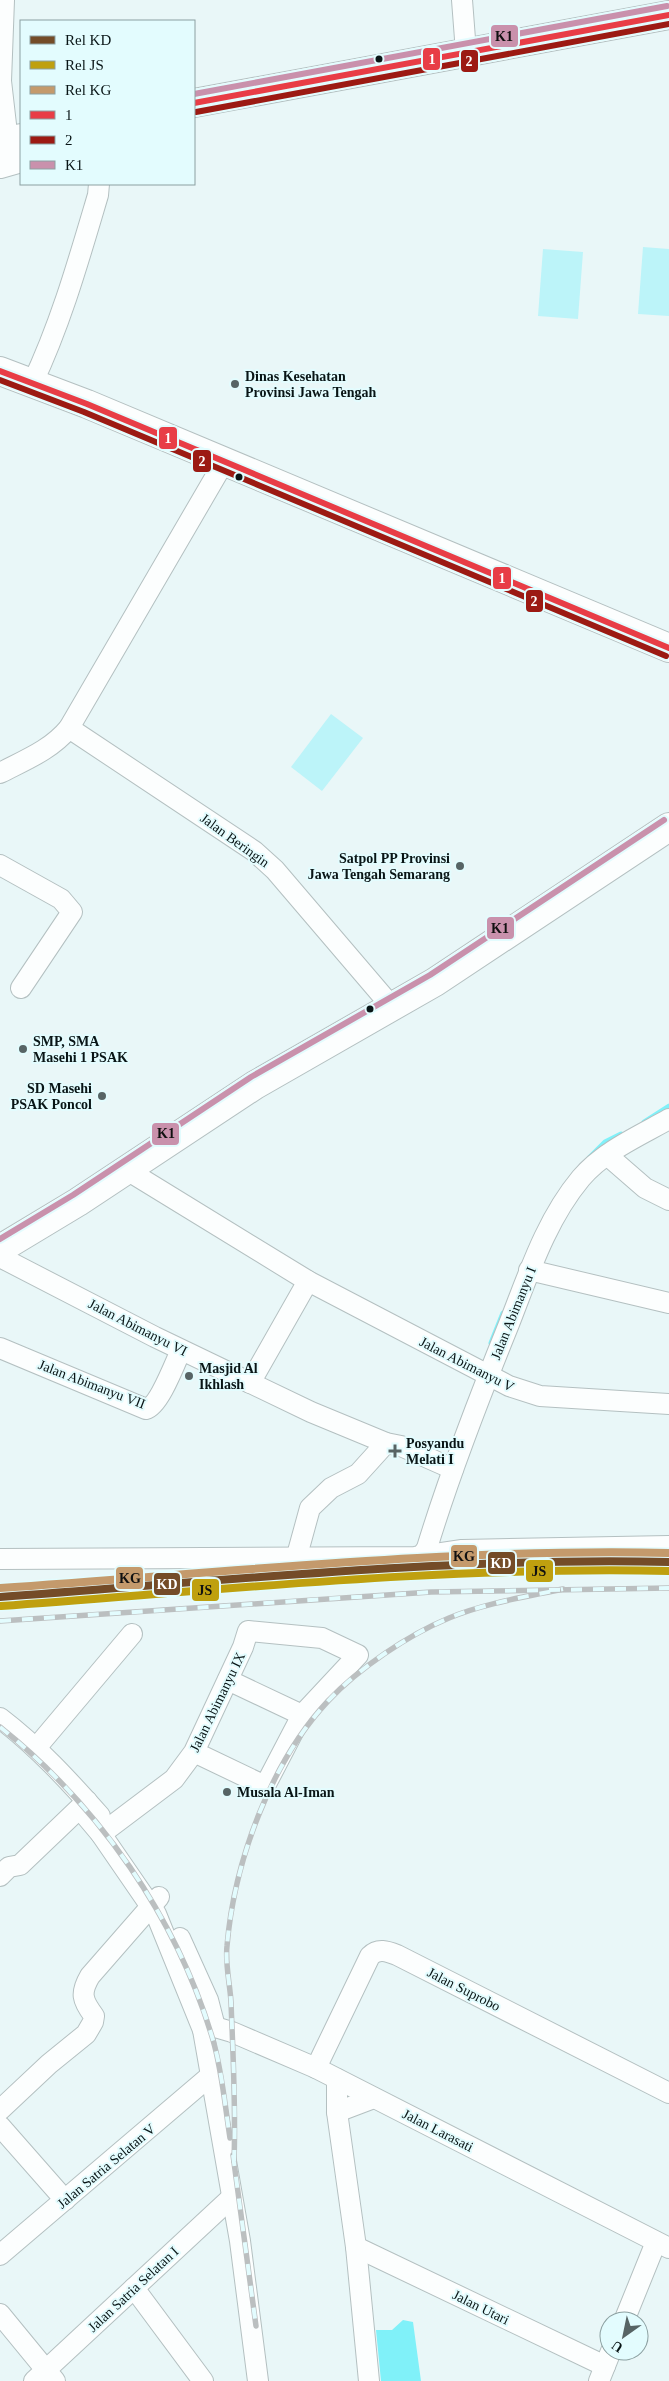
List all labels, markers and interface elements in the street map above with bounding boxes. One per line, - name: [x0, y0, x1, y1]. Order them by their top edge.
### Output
- legend: [20, 20, 195, 185]
- line badge: K1: [490, 24, 519, 48]
- text: K1: [495, 29, 513, 44]
- text: Rel KD: [65, 32, 111, 48]
- line badge: 1: [422, 47, 441, 71]
- line badge: 2: [460, 49, 479, 73]
- text: 1: [429, 52, 436, 67]
- unlabelled marker: [374, 54, 384, 64]
- text: 2: [466, 54, 473, 69]
- text: Rel JS: [65, 57, 104, 73]
- text: Rel KG: [65, 82, 111, 98]
- text: 1: [65, 107, 73, 123]
- text: 2: [65, 132, 73, 148]
- text: K1: [65, 157, 83, 173]
- place label: Dinas Kesehatan Provinsi Jawa Tengah: [245, 369, 376, 400]
- marker: Dinas Kesehatan Provinsi Jawa Tengah: [229, 378, 241, 390]
- line badge: 1: [158, 426, 178, 450]
- text: 1: [165, 431, 172, 446]
- line badge: 2: [192, 449, 212, 473]
- text: 2: [199, 454, 206, 469]
- unlabelled marker: [234, 472, 244, 482]
- line badge: 1: [492, 566, 512, 590]
- text: 1: [499, 571, 506, 586]
- line badge: 2: [525, 589, 544, 613]
- text: 2: [531, 594, 538, 609]
- street label: Jalan Beringin: [197, 810, 272, 870]
- place label: Satpol PP Provinsi Jawa Tengah Semarang: [308, 851, 450, 882]
- marker: Satpol PP Provinsi Jawa Tengah Semarang: [454, 860, 466, 872]
- line badge: K1: [486, 916, 515, 940]
- text: K1: [491, 921, 509, 936]
- unlabelled marker: [365, 1004, 375, 1014]
- place label: SMP, SMA Masehi 1 PSAK: [33, 1034, 128, 1065]
- marker: SMP, SMA Masehi 1 PSAK: [17, 1043, 29, 1055]
- place label: SD Masehi PSAK Poncol: [11, 1081, 92, 1112]
- marker: SD Masehi PSAK Poncol: [96, 1090, 108, 1102]
- line badge: K1: [151, 1122, 180, 1146]
- text: K1: [157, 1126, 175, 1141]
- street label: Jalan Abimanyu I: [488, 1264, 539, 1362]
- street label: Jalan Abimanyu VI: [86, 1296, 190, 1359]
- street label: Jalan Abimanyu V: [417, 1334, 516, 1395]
- street label: Jalan Abimanyu VII: [36, 1357, 148, 1412]
- place label: Masjid Al Ikhlash: [199, 1361, 258, 1392]
- marker: Masjid Al Ikhlash: [183, 1370, 195, 1382]
- place label: Posyandu Melati I: [406, 1436, 465, 1467]
- marker: Posyandu Melati I: [388, 1444, 402, 1458]
- line badge: KG: [450, 1544, 478, 1568]
- text: KG: [453, 1549, 475, 1564]
- line badge: KD: [487, 1551, 516, 1575]
- text: KD: [491, 1556, 512, 1571]
- line badge: JS: [525, 1559, 554, 1583]
- text: JS: [532, 1564, 547, 1579]
- line badge: KG: [115, 1566, 144, 1590]
- text: KG: [119, 1571, 141, 1586]
- line badge: KD: [153, 1572, 181, 1596]
- text: KD: [157, 1577, 178, 1592]
- line badge: JS: [191, 1578, 220, 1602]
- text: JS: [198, 1583, 213, 1598]
- street label: Jalan Abimanyu IX: [187, 1650, 248, 1754]
- place label: Musala Al-Iman: [237, 1785, 335, 1800]
- marker: Musala Al-Iman: [221, 1786, 233, 1798]
- street label: Jalan Suprobo: [425, 1965, 503, 2014]
- street label: Jalan Larasati: [400, 2106, 476, 2155]
- street label: Jalan Satria Selatan V: [54, 2121, 158, 2212]
- street label: Jalan Satria Selatan I: [85, 2243, 182, 2335]
- street label: Jalan Utari: [450, 2287, 512, 2328]
- north arrow: [599, 2311, 649, 2361]
- text: U: [609, 2337, 626, 2356]

